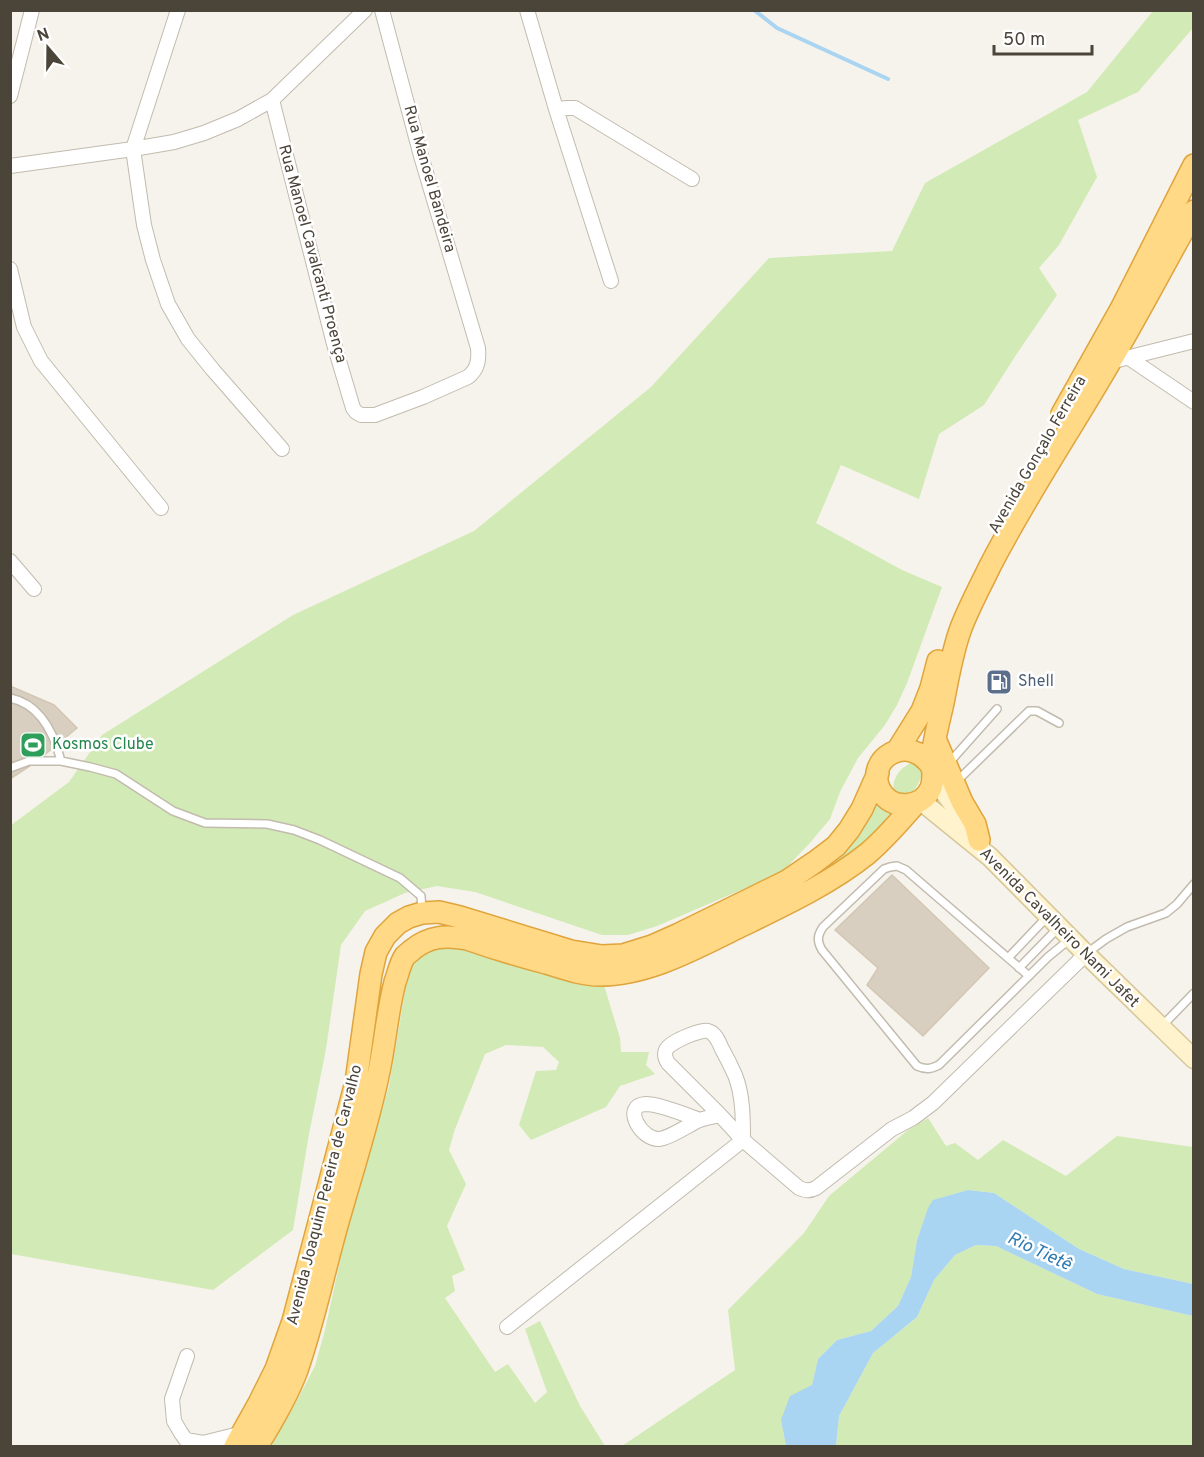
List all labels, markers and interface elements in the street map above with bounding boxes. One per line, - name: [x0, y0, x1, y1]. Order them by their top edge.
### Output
- north arrow: [18, 18, 78, 78]
- scale bar: [994, 18, 1092, 56]
- text: N: [35, 24, 52, 47]
- text: 50 m: [1003, 29, 1045, 52]
- street label: Rua Manoel Bandeira: [398, 103, 460, 255]
- street label: Rua Manoel Cavalcanti Proença: [273, 143, 351, 365]
- street label: Avenida Gonçalo Ferreira: [985, 373, 1091, 537]
- fuel station icon: Shell: [984, 667, 1014, 697]
- place label: Shell: [1018, 672, 1054, 692]
- sports icon: Kosmos Clube: [18, 730, 48, 760]
- place label: Kosmos Clube: [52, 735, 154, 755]
- street label: Avenida Cavalheiro Nami Jafet: [975, 844, 1143, 1012]
- street label: Avenida Joaquim Pereira de Carvalho: [283, 1063, 367, 1327]
- water label: Rio Tietê: [1003, 1227, 1075, 1277]

